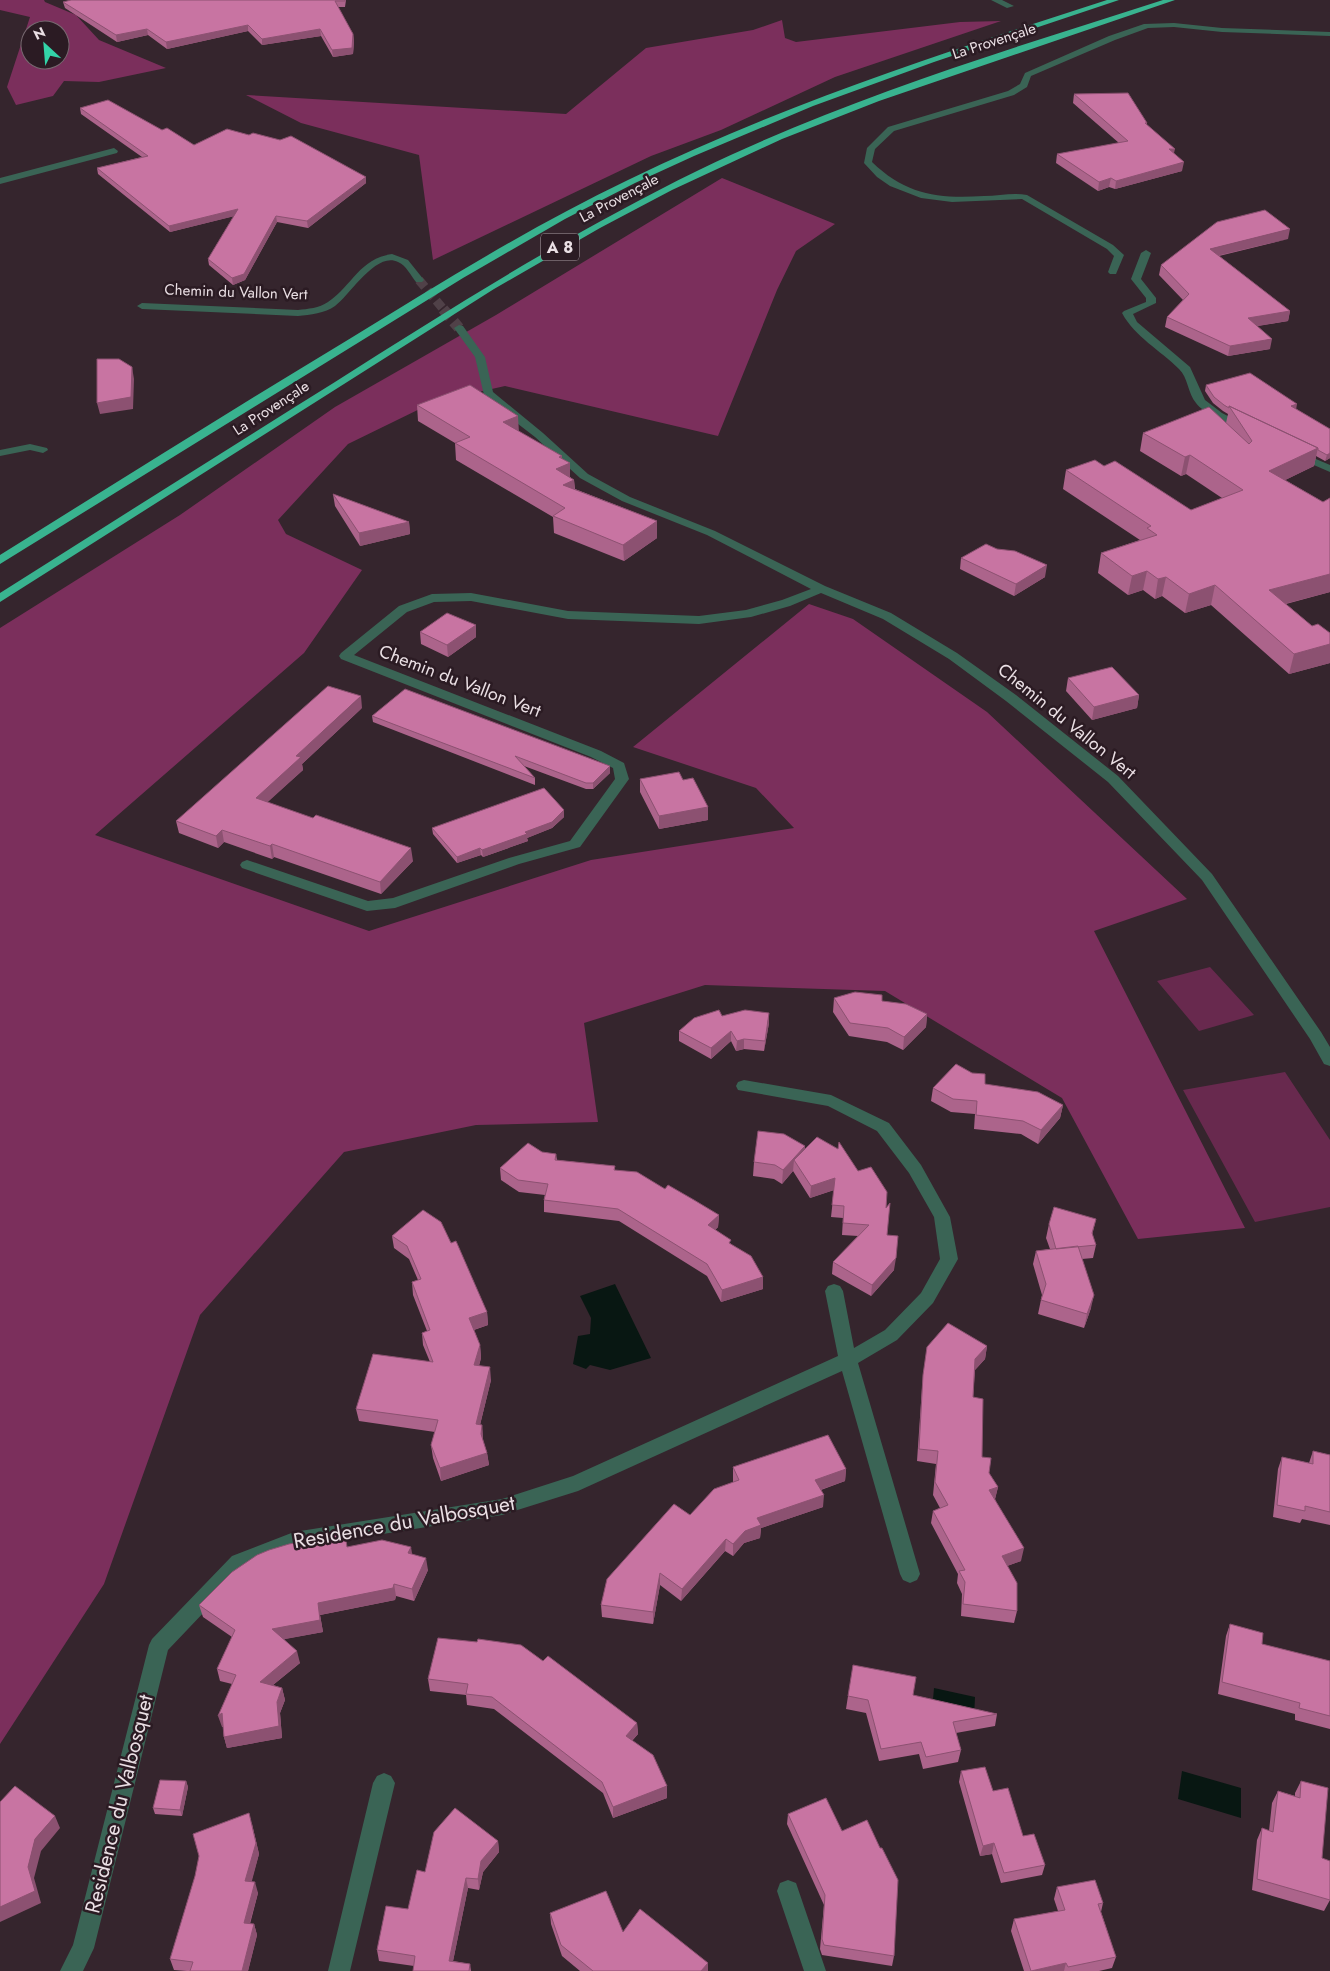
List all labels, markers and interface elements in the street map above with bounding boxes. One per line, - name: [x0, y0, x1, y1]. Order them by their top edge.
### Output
- street label: La Provençale: [949, 17, 1039, 65]
- north arrow: [20, 20, 70, 70]
- text: N: [30, 22, 49, 45]
- street label: La Provençale: [576, 168, 663, 228]
- road number: A 8: [541, 233, 579, 260]
- street label: Chemin du Vallon Vert: [164, 279, 308, 306]
- street label: La Provençale: [229, 375, 314, 441]
- street label: Chemin du Vallon Vert: [375, 638, 545, 724]
- street label: Chemin du Vallon Vert: [992, 657, 1142, 786]
- street label: Residence du Valbosquet: [291, 1488, 517, 1556]
- street label: Residence du Valbosquet: [77, 1692, 161, 1916]

